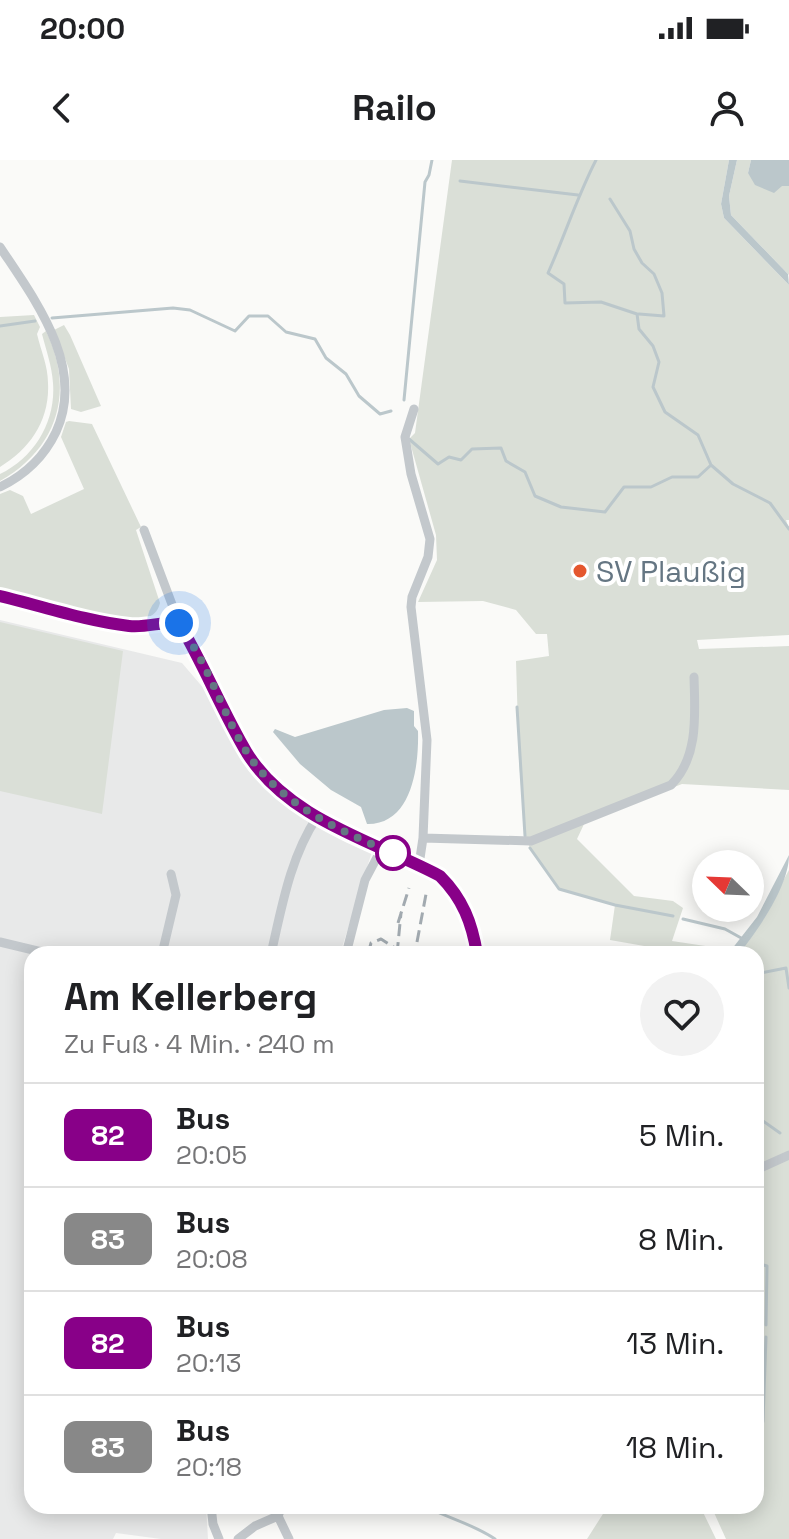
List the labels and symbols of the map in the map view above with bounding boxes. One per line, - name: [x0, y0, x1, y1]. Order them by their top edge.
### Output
- place label: SV Plaußig: [596, 552, 746, 591]
- marker: SV Plaußig: [571, 562, 589, 580]
- your location: [159, 603, 199, 643]
- unlabelled marker: [376, 836, 410, 870]
- north arrow: [692, 850, 764, 922]

